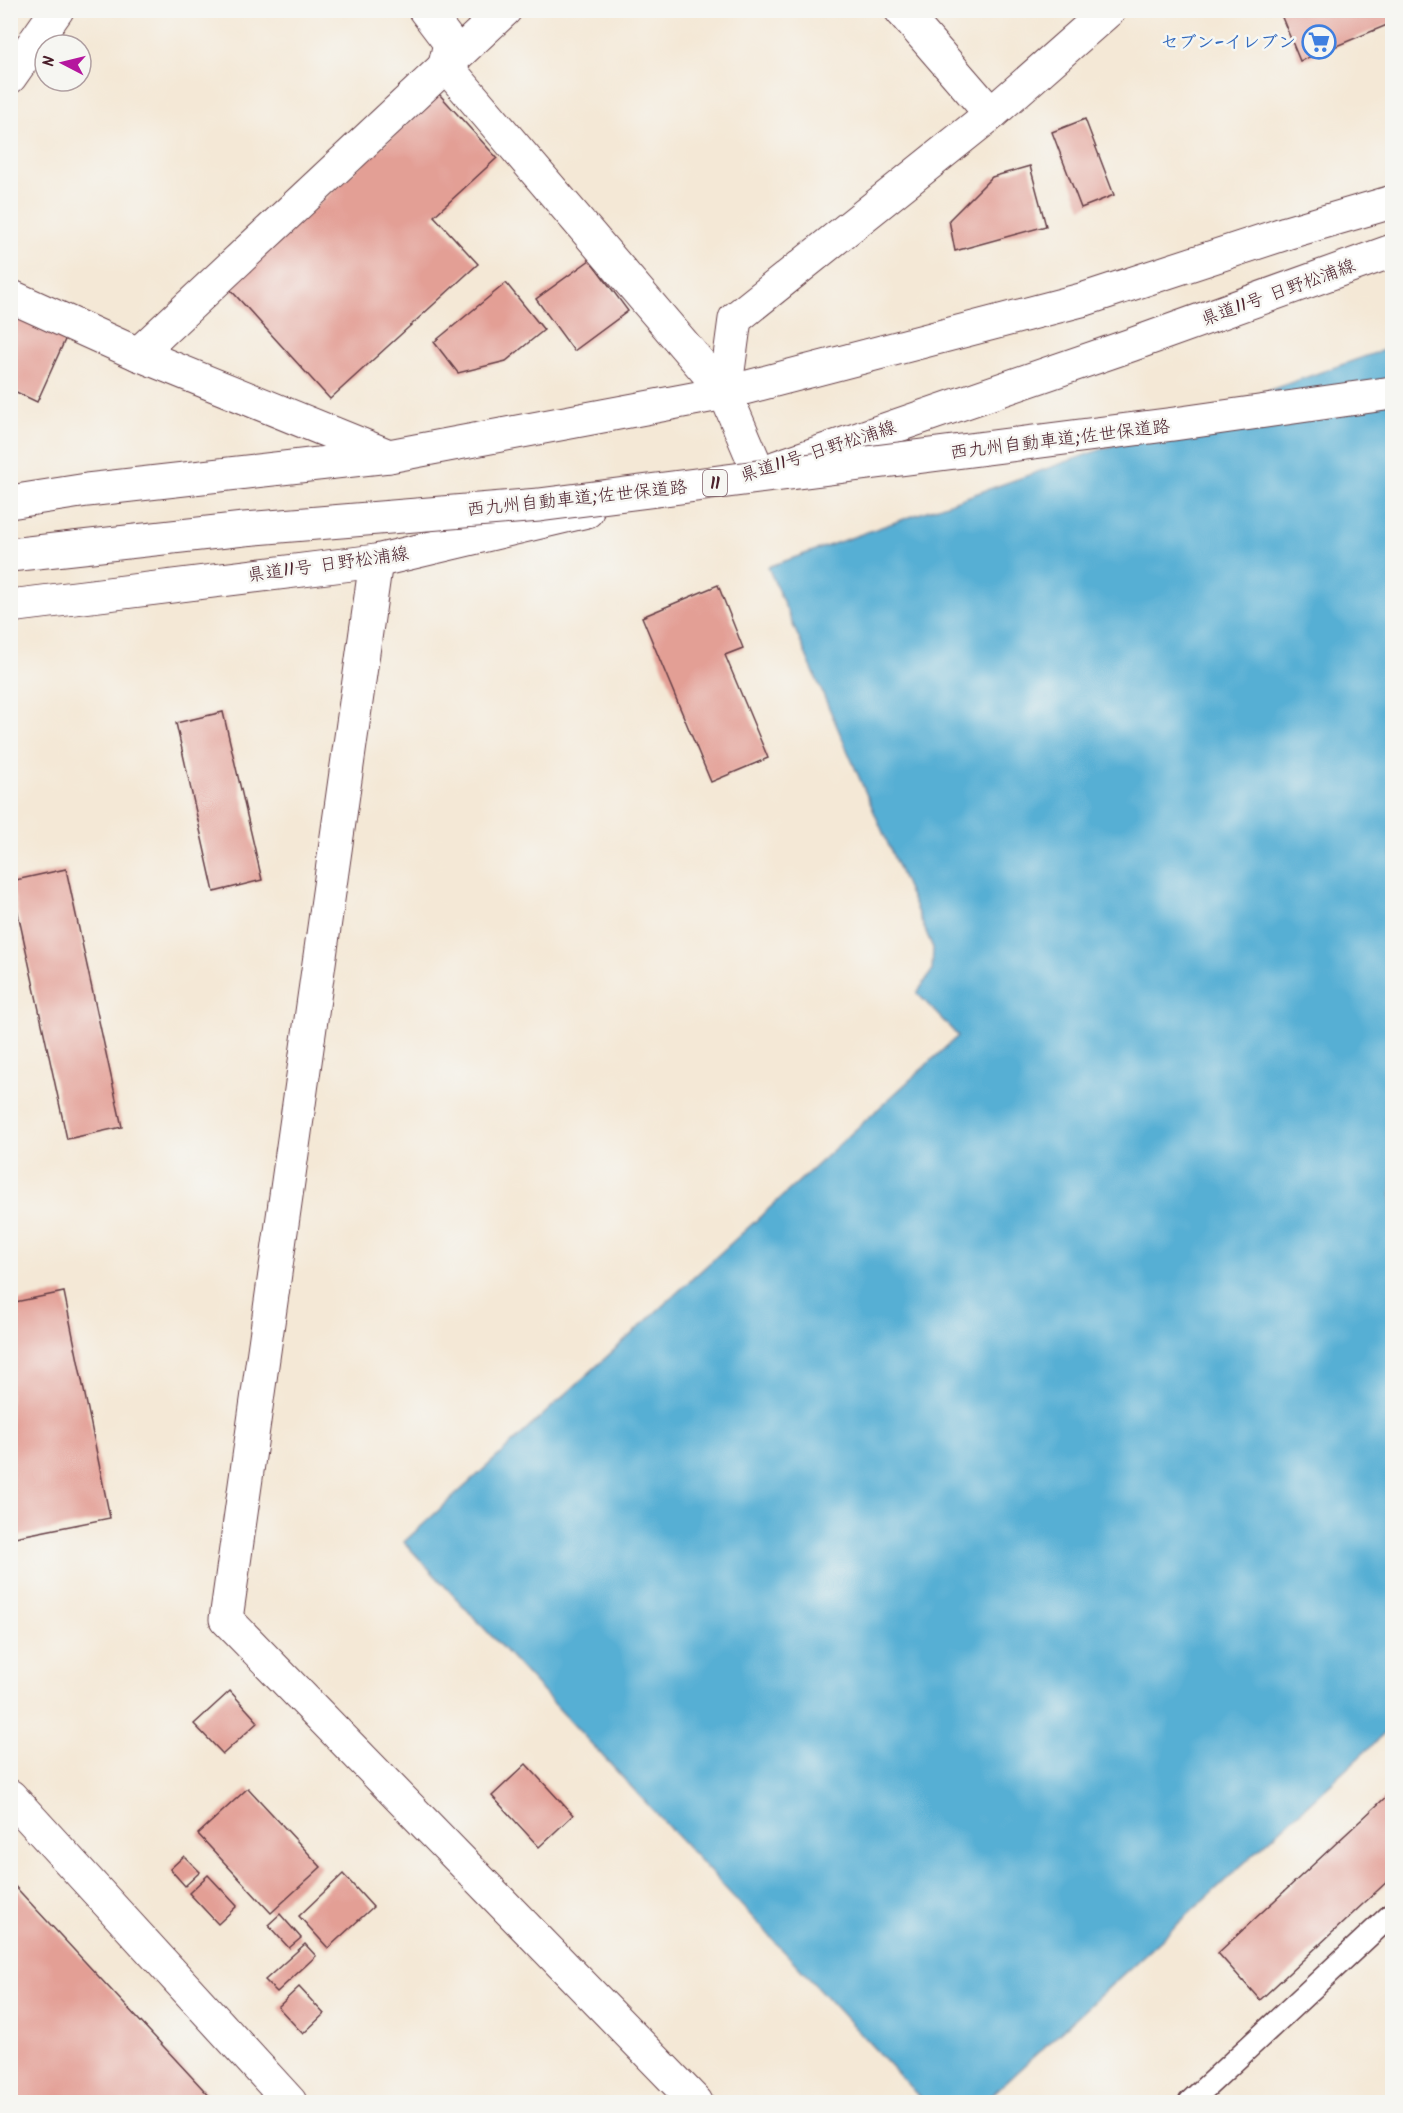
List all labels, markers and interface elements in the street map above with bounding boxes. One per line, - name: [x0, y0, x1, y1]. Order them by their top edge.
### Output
- supermarket icon: セブン-イレブン: [1301, 24, 1337, 60]
- place label: セブン-イレブン: [1160, 29, 1296, 58]
- north arrow: [33, 33, 93, 93]
- text: N: [37, 55, 63, 68]
- street label: 県道11号 日野松浦線: [1197, 252, 1360, 335]
- street label: 西九州自動車道;佐世保道路: [948, 413, 1172, 468]
- street label: 県道11号 日野松浦線: [737, 414, 900, 491]
- road number: 11: [703, 470, 727, 496]
- street label: 西九州自動車道;佐世保道路: [465, 473, 689, 525]
- street label: 県道11号 日野松浦線: [246, 540, 411, 591]

